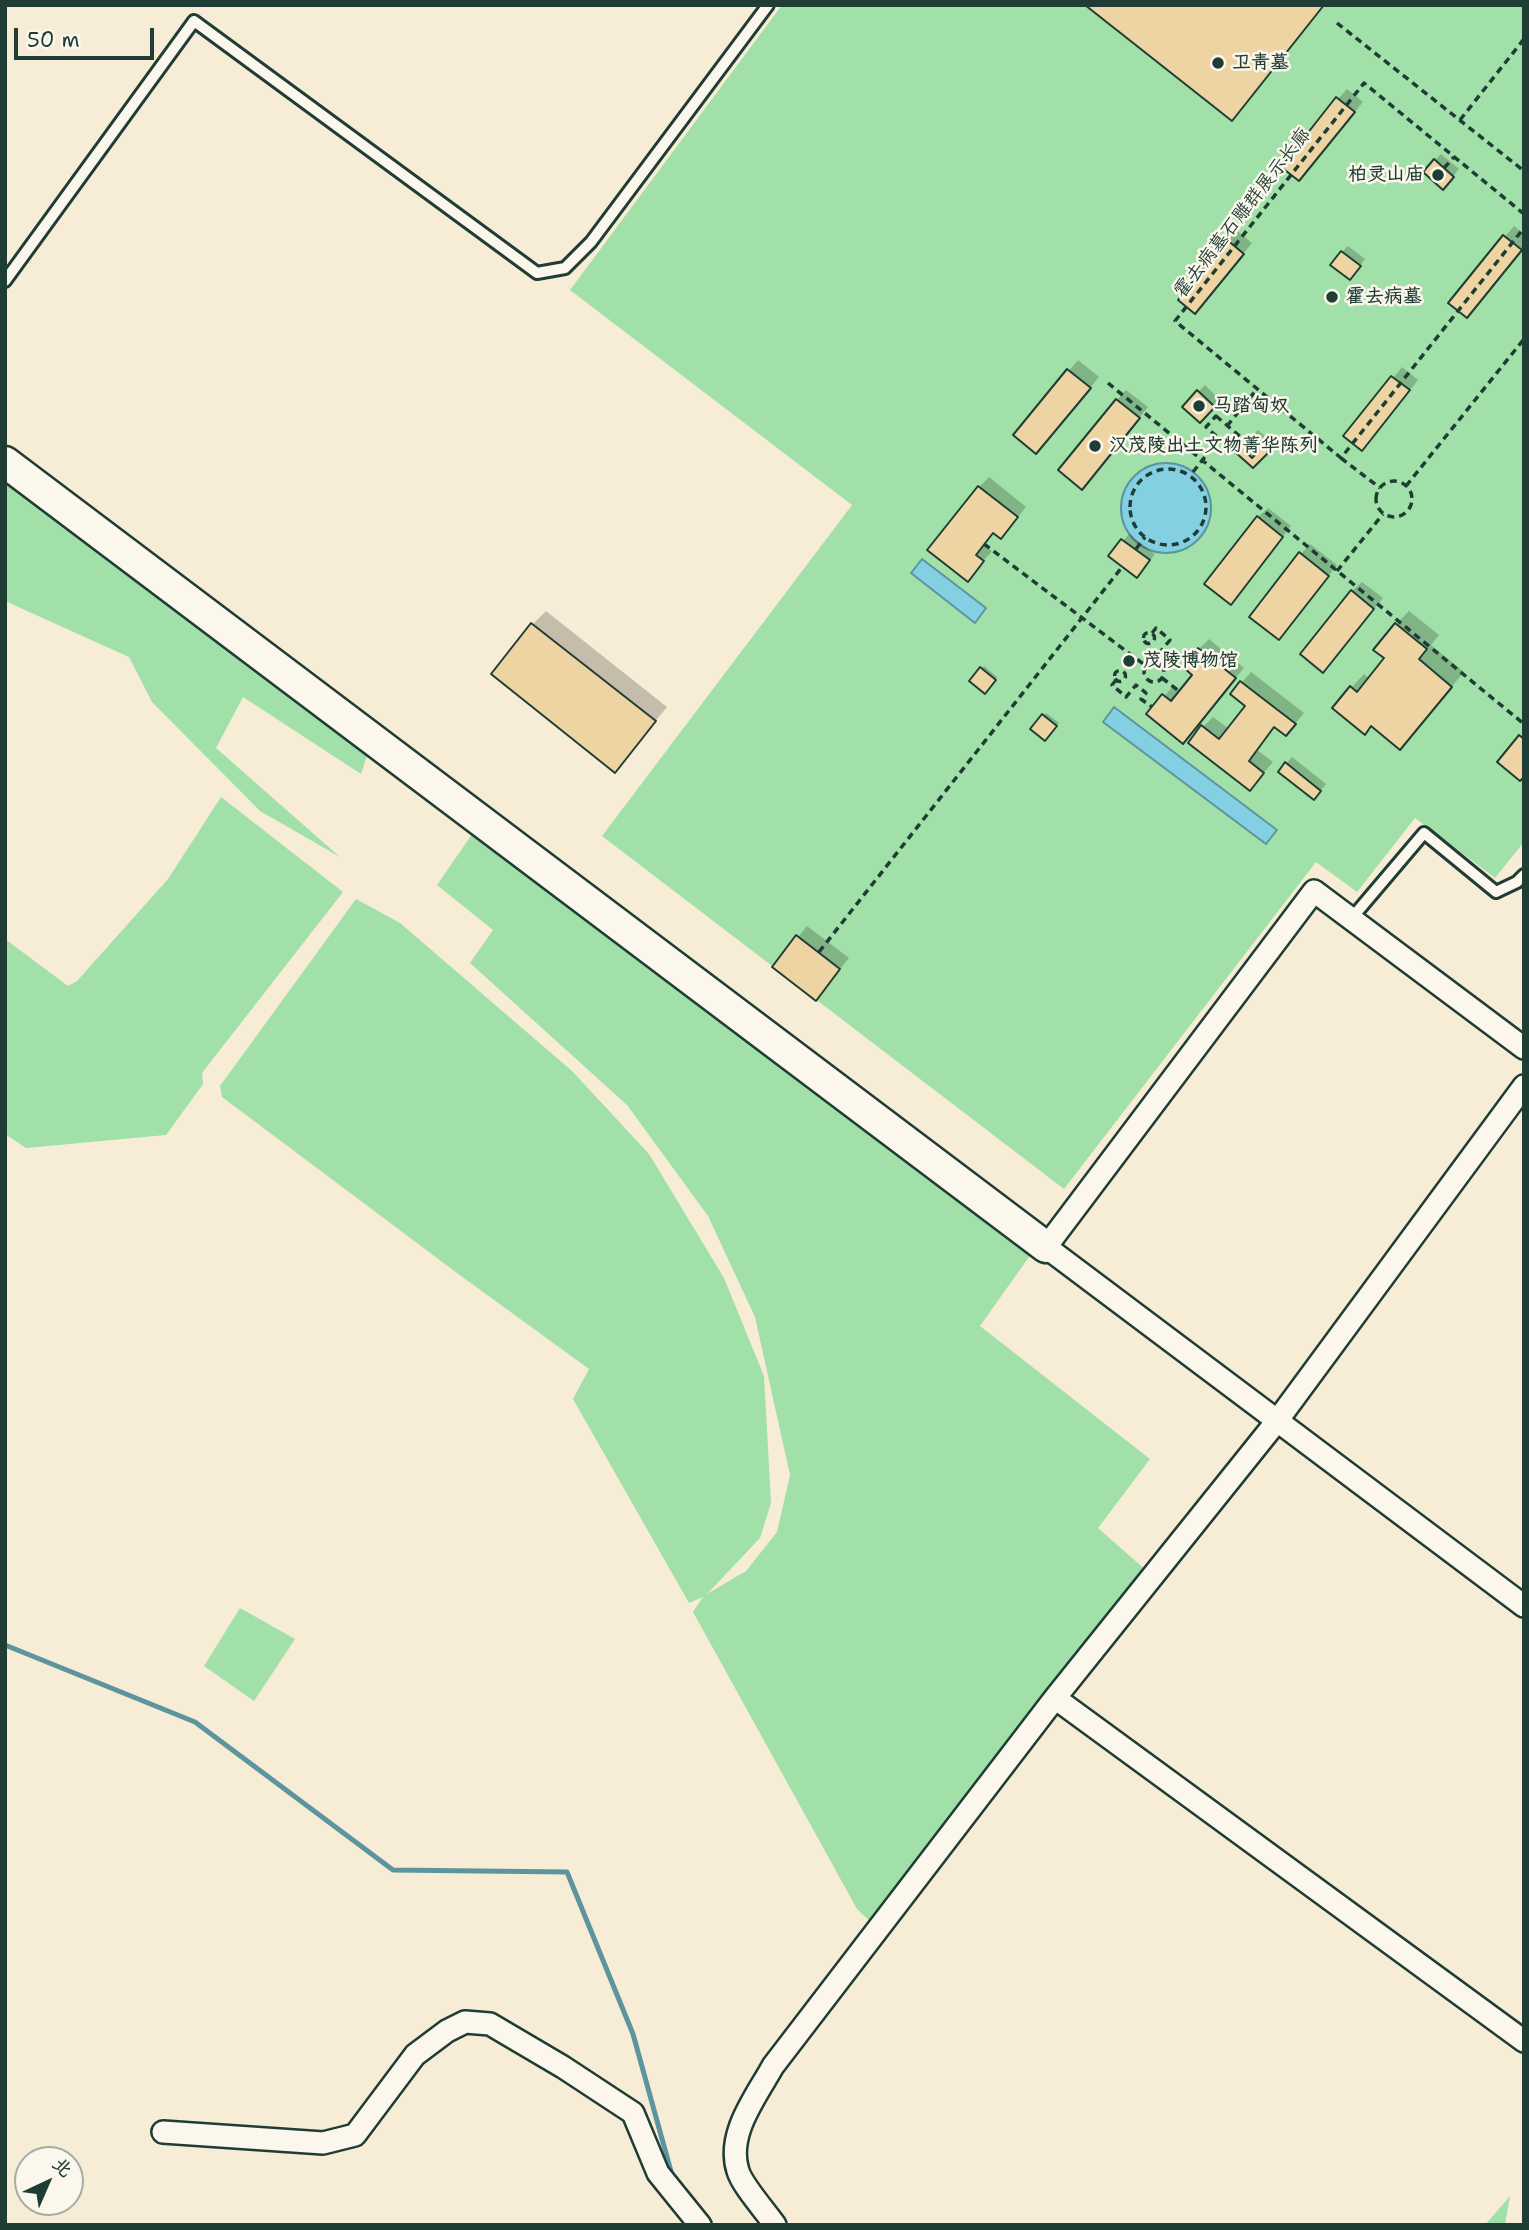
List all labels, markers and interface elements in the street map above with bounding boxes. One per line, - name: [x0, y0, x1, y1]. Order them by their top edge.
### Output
- scale bar: [18, 14, 158, 58]
- text: 50 m: [27, 26, 80, 54]
- place label: 卫青墓: [1232, 52, 1289, 74]
- marker: 卫青墓: [1210, 55, 1226, 71]
- street label: 霍去病墓石雕群展示长廊: [1170, 124, 1316, 302]
- place label: 柏灵山庙: [1348, 164, 1424, 186]
- marker: 柏灵山庙: [1430, 167, 1446, 183]
- place label: 霍去病墓: [1346, 286, 1422, 308]
- marker: 霍去病墓: [1324, 289, 1340, 305]
- place label: 马踏匈奴: [1213, 395, 1289, 417]
- marker: 马踏匈奴: [1191, 398, 1207, 414]
- place label: 汉茂陵出土文物菁华陈列: [1109, 435, 1318, 457]
- marker: 汉茂陵出土文物菁华陈列: [1087, 438, 1103, 454]
- place label: 茂陵博物馆: [1143, 650, 1238, 672]
- marker: 茂陵博物馆: [1121, 653, 1137, 669]
- north arrow: [14, 2146, 84, 2216]
- text: 北: [47, 2151, 78, 2183]

